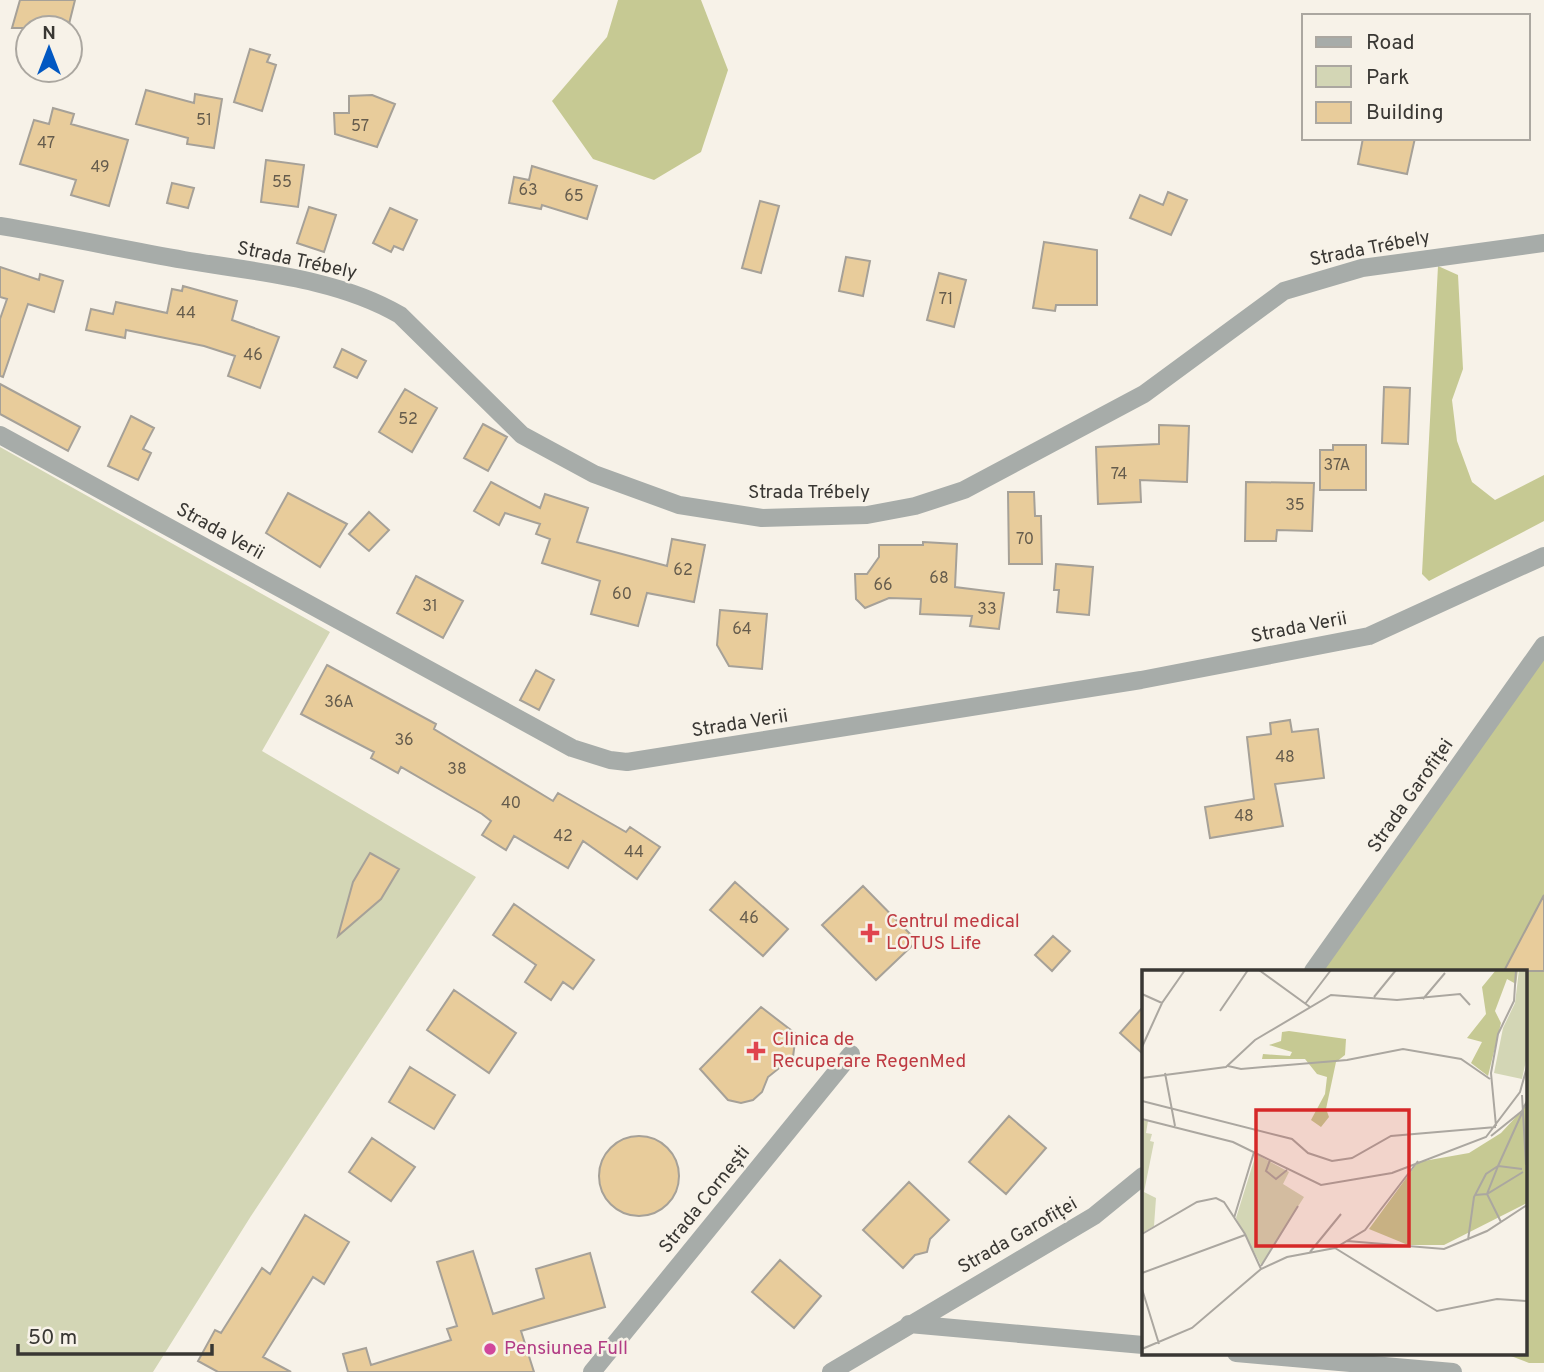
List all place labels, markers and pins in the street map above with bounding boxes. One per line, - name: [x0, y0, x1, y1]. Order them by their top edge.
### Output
- place label: Centrul medical LOTUS Life: [886, 910, 1020, 956]
- marker: Centrul medical LOTUS Life: [860, 923, 880, 943]
- place label: Clinica de Recuperare RegenMed: [772, 1028, 966, 1074]
- marker: Clinica de Recuperare RegenMed: [746, 1041, 766, 1061]
- place label: Pensiunea Full: [504, 1337, 628, 1361]
- marker: Pensiunea Full: [482, 1341, 498, 1357]

